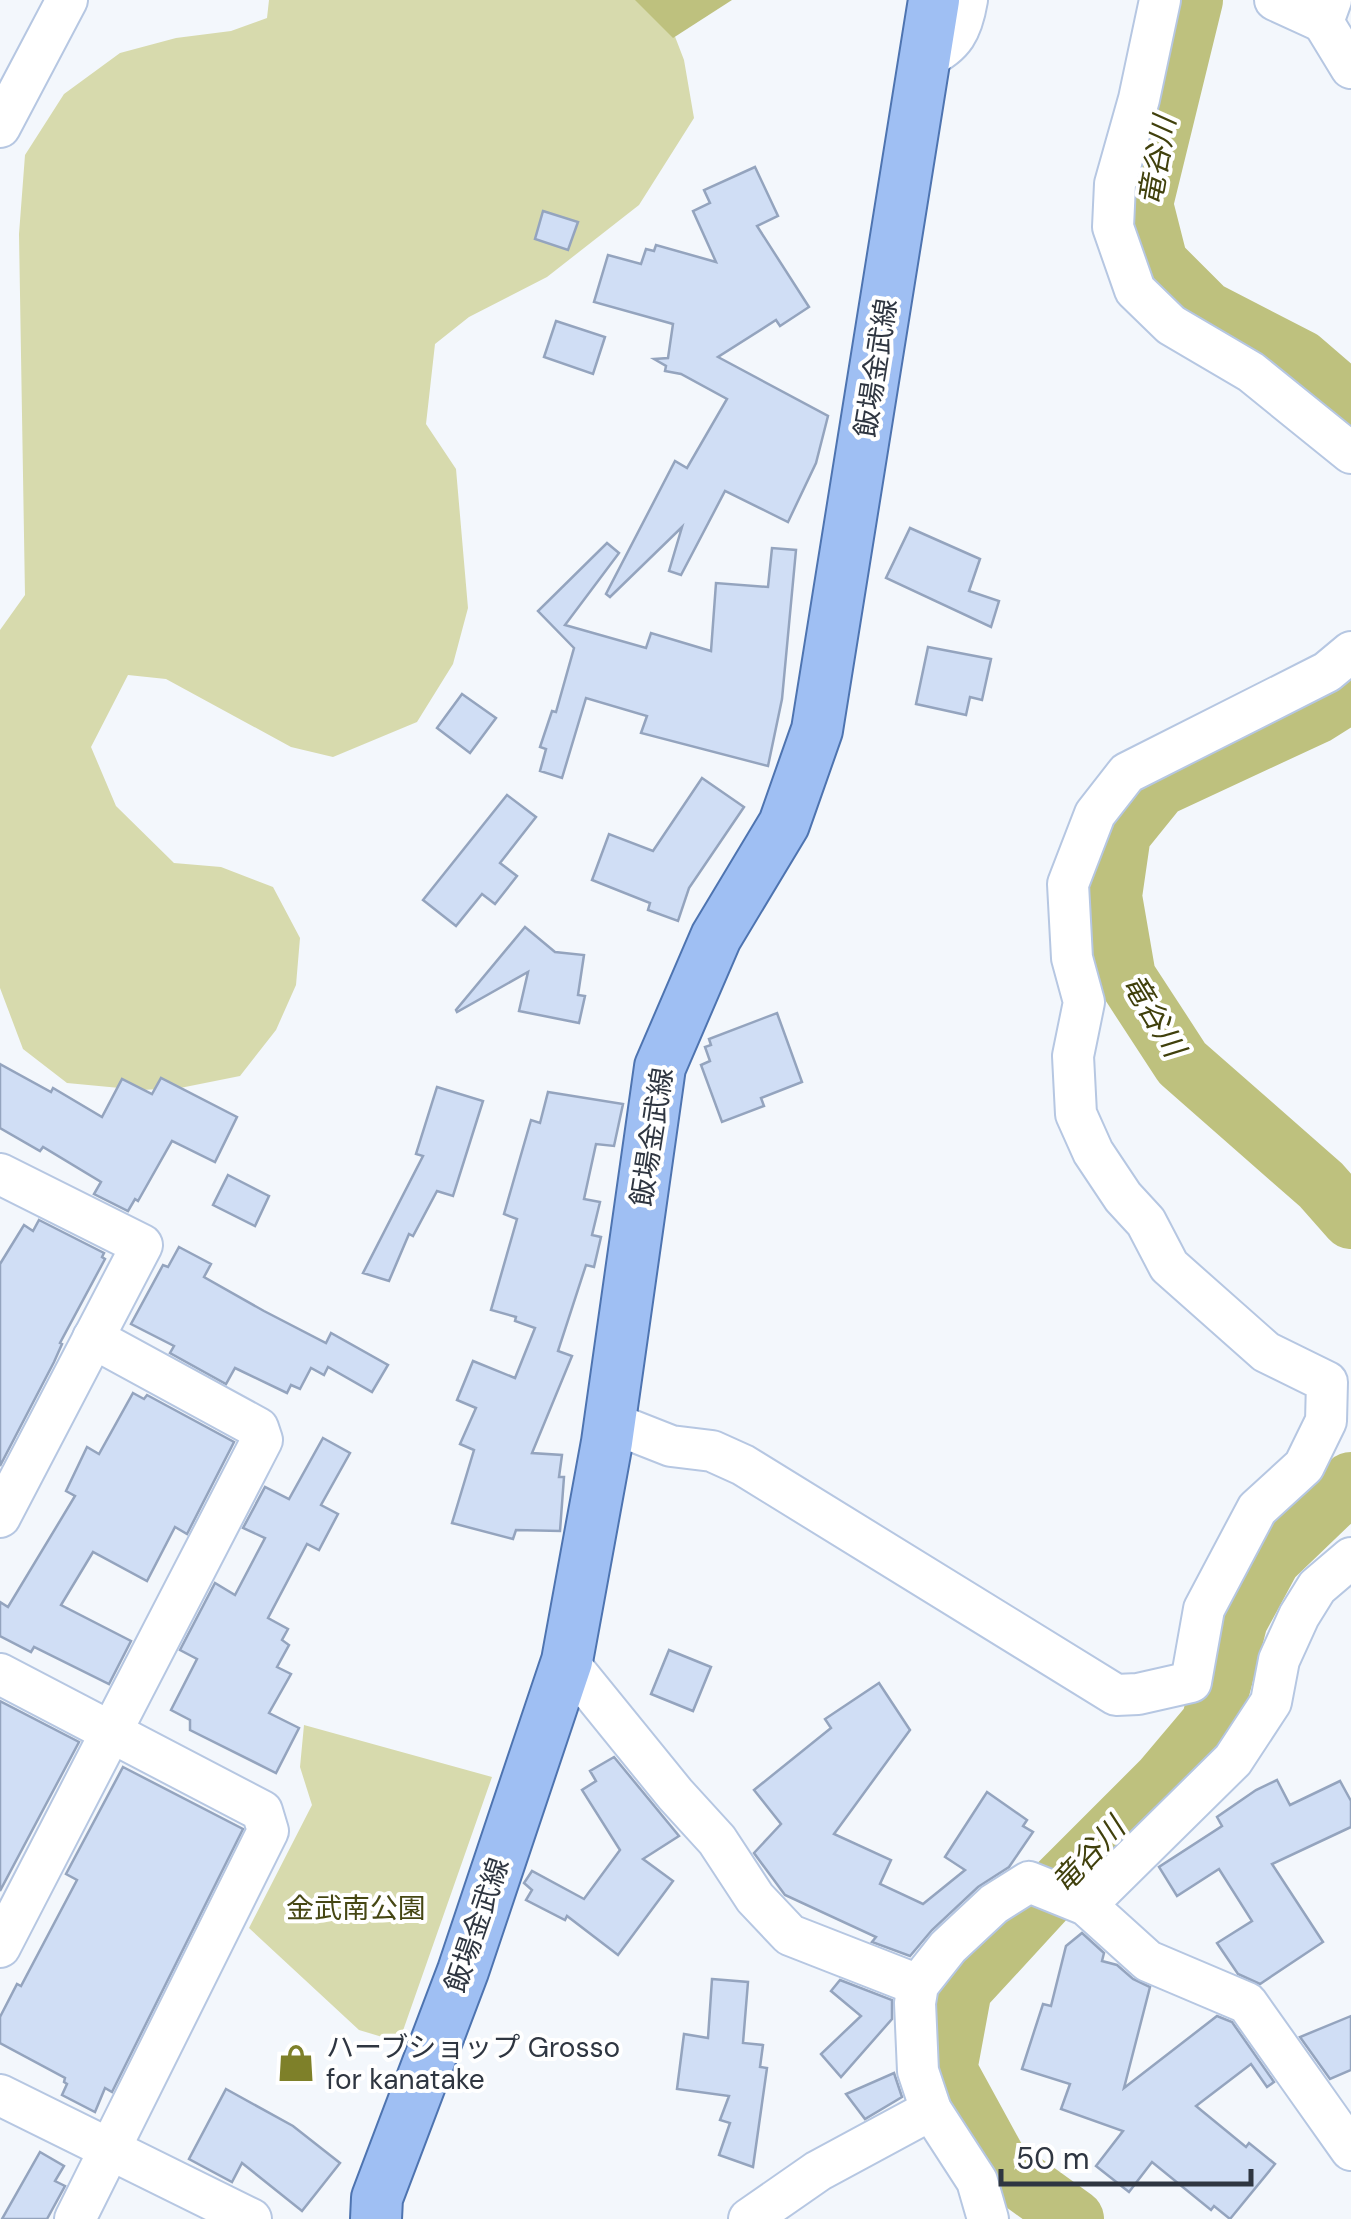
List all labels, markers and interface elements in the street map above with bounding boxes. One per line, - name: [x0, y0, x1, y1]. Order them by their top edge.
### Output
- water label: 竜谷川: [1130, 110, 1185, 209]
- street label: 飯場金武線: [847, 296, 905, 440]
- water label: 竜谷川: [1114, 966, 1195, 1066]
- street label: 飯場金武線: [623, 1065, 681, 1209]
- water label: 竜谷川: [1043, 1807, 1135, 1901]
- street label: 飯場金武線: [437, 1853, 517, 1997]
- park label: 金武南公園: [286, 1890, 426, 1927]
- place label: ハーブショップ Grosso for kanatake: [326, 2029, 620, 2098]
- shop icon: ハーブショップ Grosso for kanatake: [275, 2042, 317, 2084]
- scale bar: [1001, 2124, 1251, 2186]
- text: 50 m: [1016, 2139, 1090, 2178]

